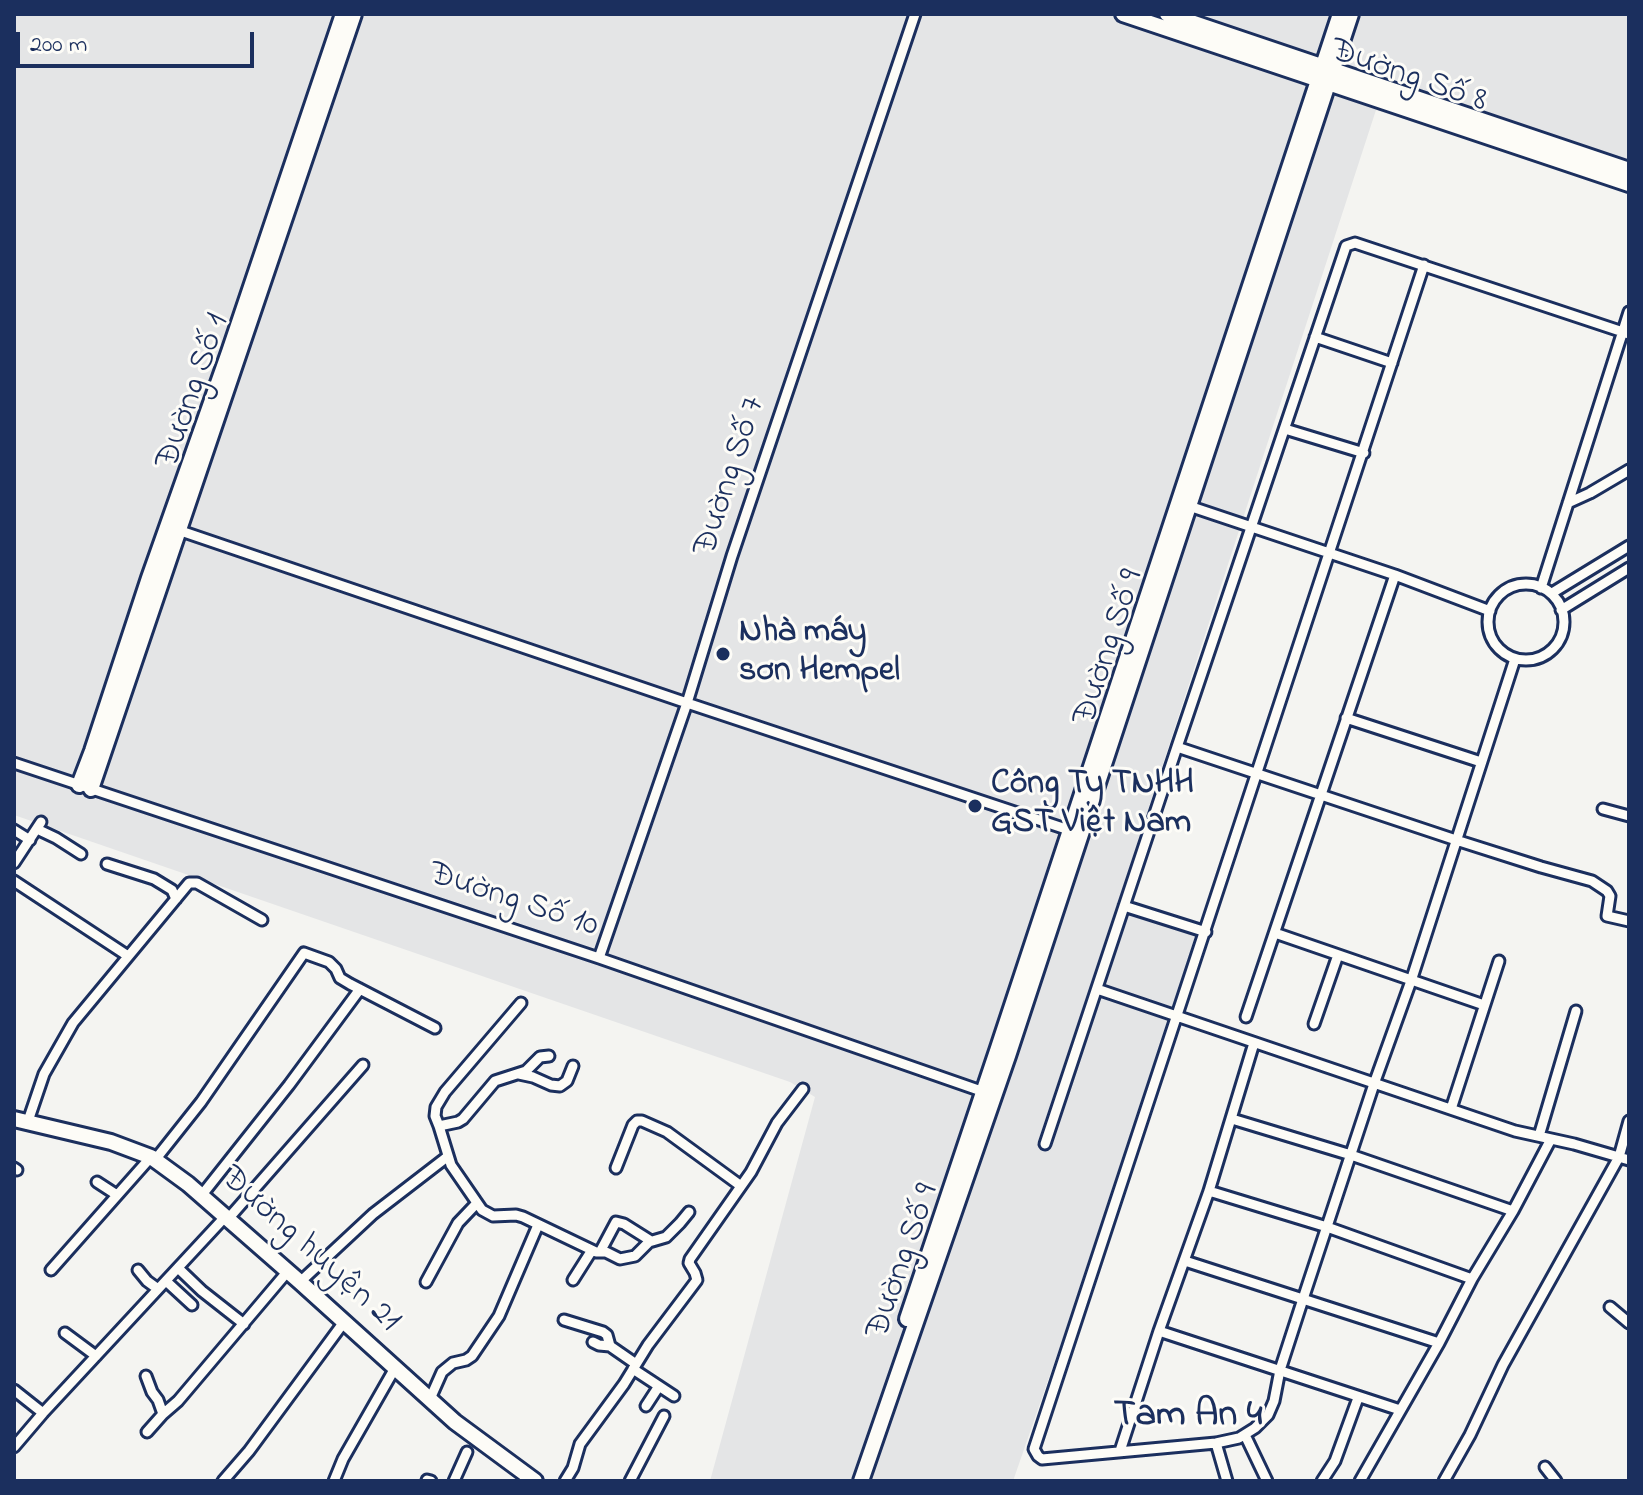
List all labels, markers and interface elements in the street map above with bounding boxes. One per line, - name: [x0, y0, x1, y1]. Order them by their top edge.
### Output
- scale bar: [20, 16, 258, 66]
- text: 200 m: [30, 28, 87, 63]
- street label: Đường Số 8: [1324, 32, 1492, 124]
- street label: Đường Số 1: [149, 309, 241, 475]
- street label: Đường Số 7: [687, 392, 777, 562]
- street label: Đường Số 9: [1067, 565, 1155, 731]
- place label: Nhà máy sơn Hempel: [739, 614, 900, 694]
- marker: Nhà máy sơn Hempel: [714, 645, 732, 663]
- place label: Công Ty TNHH GST Việt Nam: [991, 766, 1194, 846]
- marker: Công Ty TNHH GST Việt Nam: [966, 797, 984, 815]
- street label: Đường Số 10: [423, 855, 603, 949]
- street label: Đường huyện 21: [210, 1159, 408, 1343]
- street label: Đường Số 9: [860, 1179, 950, 1345]
- district label: Tam An 4: [1114, 1395, 1262, 1441]

